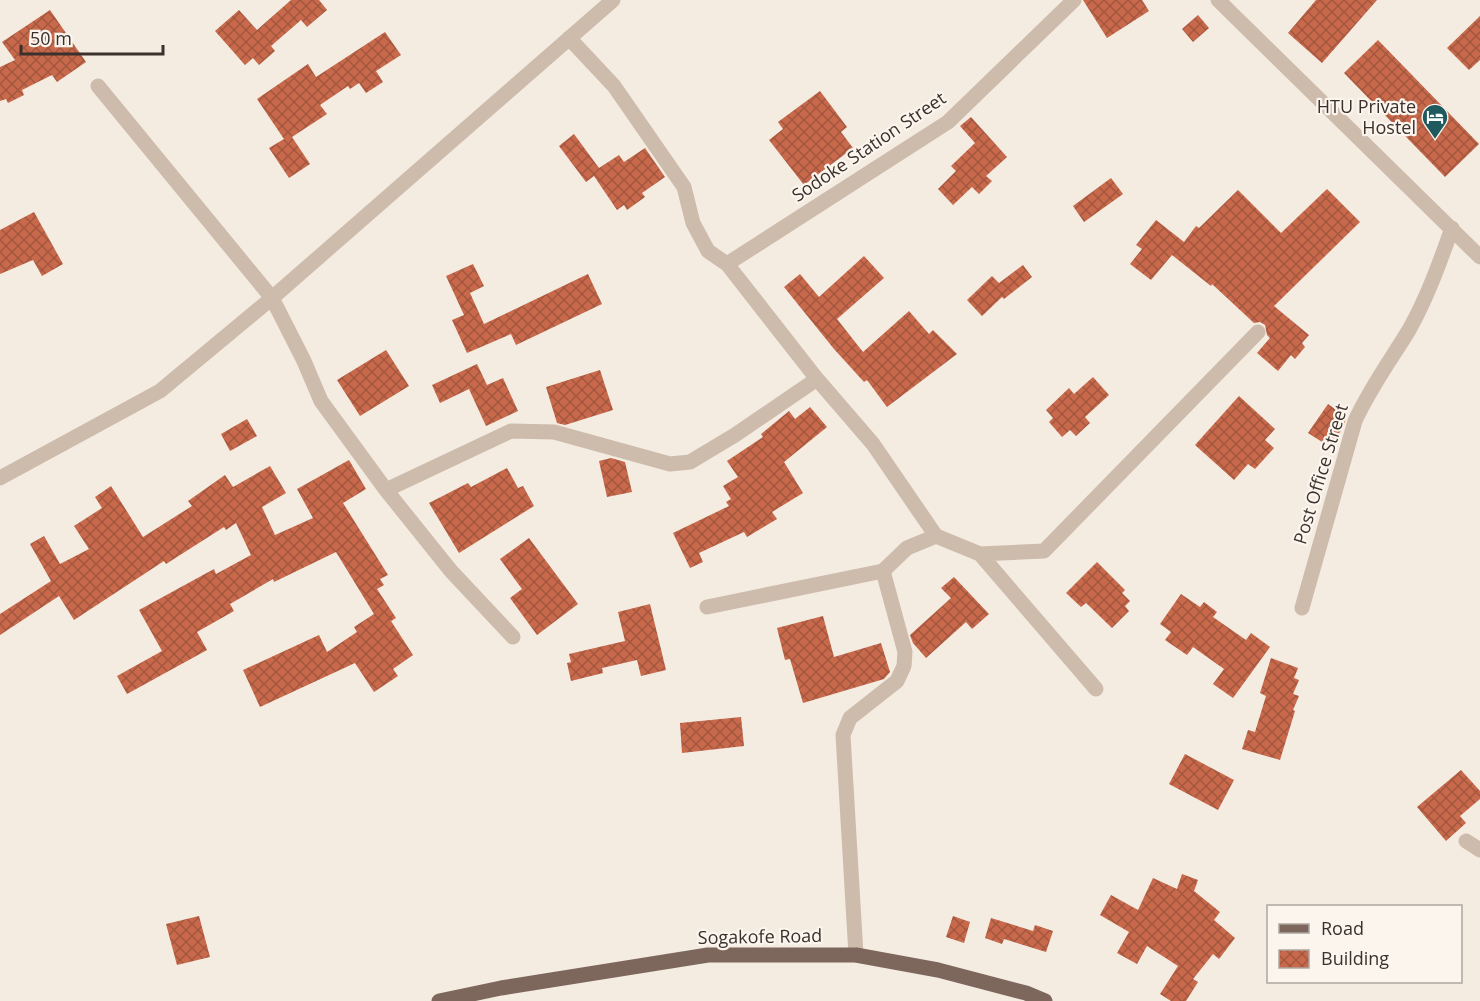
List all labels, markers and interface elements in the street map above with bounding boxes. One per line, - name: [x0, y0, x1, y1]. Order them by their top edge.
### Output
- scale bar: [21, 18, 164, 56]
- text: 50 m: [30, 26, 72, 50]
- street label: Sodoke Station Street: [787, 86, 950, 207]
- place label: HTU Private Hostel: [1317, 94, 1416, 139]
- hotel icon: HTU Private Hostel: [1420, 102, 1450, 140]
- street label: Post Office Street: [1287, 401, 1353, 547]
- legend: [1267, 905, 1462, 983]
- text: Road: [1321, 916, 1364, 940]
- street label: Sogakofe Road: [698, 923, 822, 949]
- text: Building: [1321, 946, 1389, 970]

